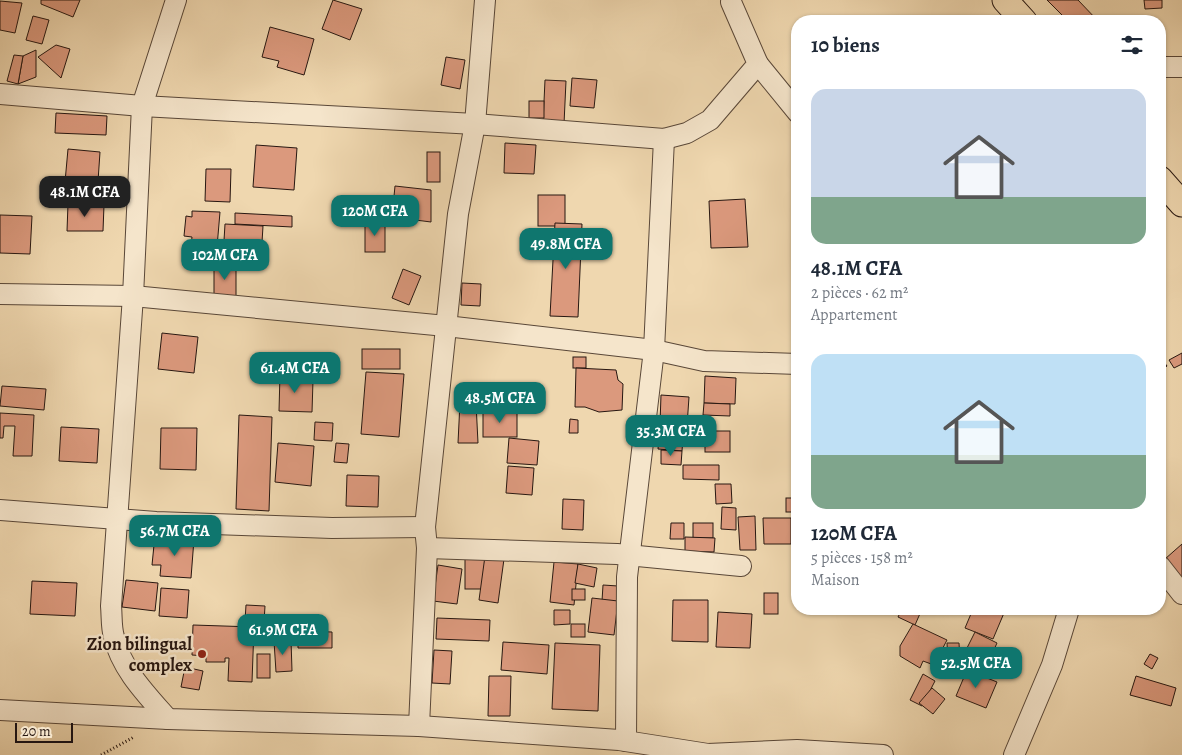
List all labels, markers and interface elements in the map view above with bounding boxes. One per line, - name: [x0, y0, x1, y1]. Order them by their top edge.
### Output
- text: 10 biens: [811, 31, 880, 59]
- icon: filters: [1118, 31, 1146, 59]
- icon: home: [934, 122, 1024, 212]
- pin: 48.1M CFA: [28, 176, 142, 218]
- text: 48.1M CFA: [50, 181, 120, 203]
- pin: 120M CFA: [323, 194, 427, 237]
- text: 120M CFA: [342, 200, 408, 222]
- pin: 49.8M CFA: [509, 228, 623, 270]
- text: 49.8M CFA: [530, 233, 602, 255]
- pin: 102M CFA: [173, 238, 277, 281]
- text: 102M CFA: [192, 244, 258, 266]
- text: 48.1M CFA: [811, 254, 902, 282]
- text: 2 pièces · 62 m²: [811, 282, 908, 304]
- text: Appartement: [811, 304, 897, 326]
- pin: 61.4M CFA: [238, 352, 352, 394]
- text: 61.4M CFA: [260, 357, 330, 379]
- pin: 48.5M CFA: [443, 382, 557, 424]
- text: 48.5M CFA: [465, 387, 535, 409]
- icon: home: [934, 387, 1024, 477]
- pin: 35.3M CFA: [614, 414, 728, 457]
- text: 35.3M CFA: [636, 420, 706, 442]
- pin: 56.7M CFA: [118, 514, 232, 557]
- text: 120M CFA: [811, 519, 897, 547]
- text: 56.7M CFA: [140, 520, 210, 542]
- text: 5 pièces · 158 m²: [811, 547, 913, 569]
- text: Maison: [811, 569, 860, 591]
- pin: 61.9M CFA: [226, 614, 340, 656]
- text: 61.9M CFA: [248, 619, 318, 641]
- place label: Zion bilingual complex: [87, 632, 192, 677]
- pin: 52.5M CFA: [919, 646, 1033, 689]
- marker: Zion bilingual complex: [196, 648, 208, 660]
- text: 52.5M CFA: [941, 652, 1011, 674]
- scale bar: [15, 720, 72, 743]
- text: 20 m: [22, 722, 51, 741]

